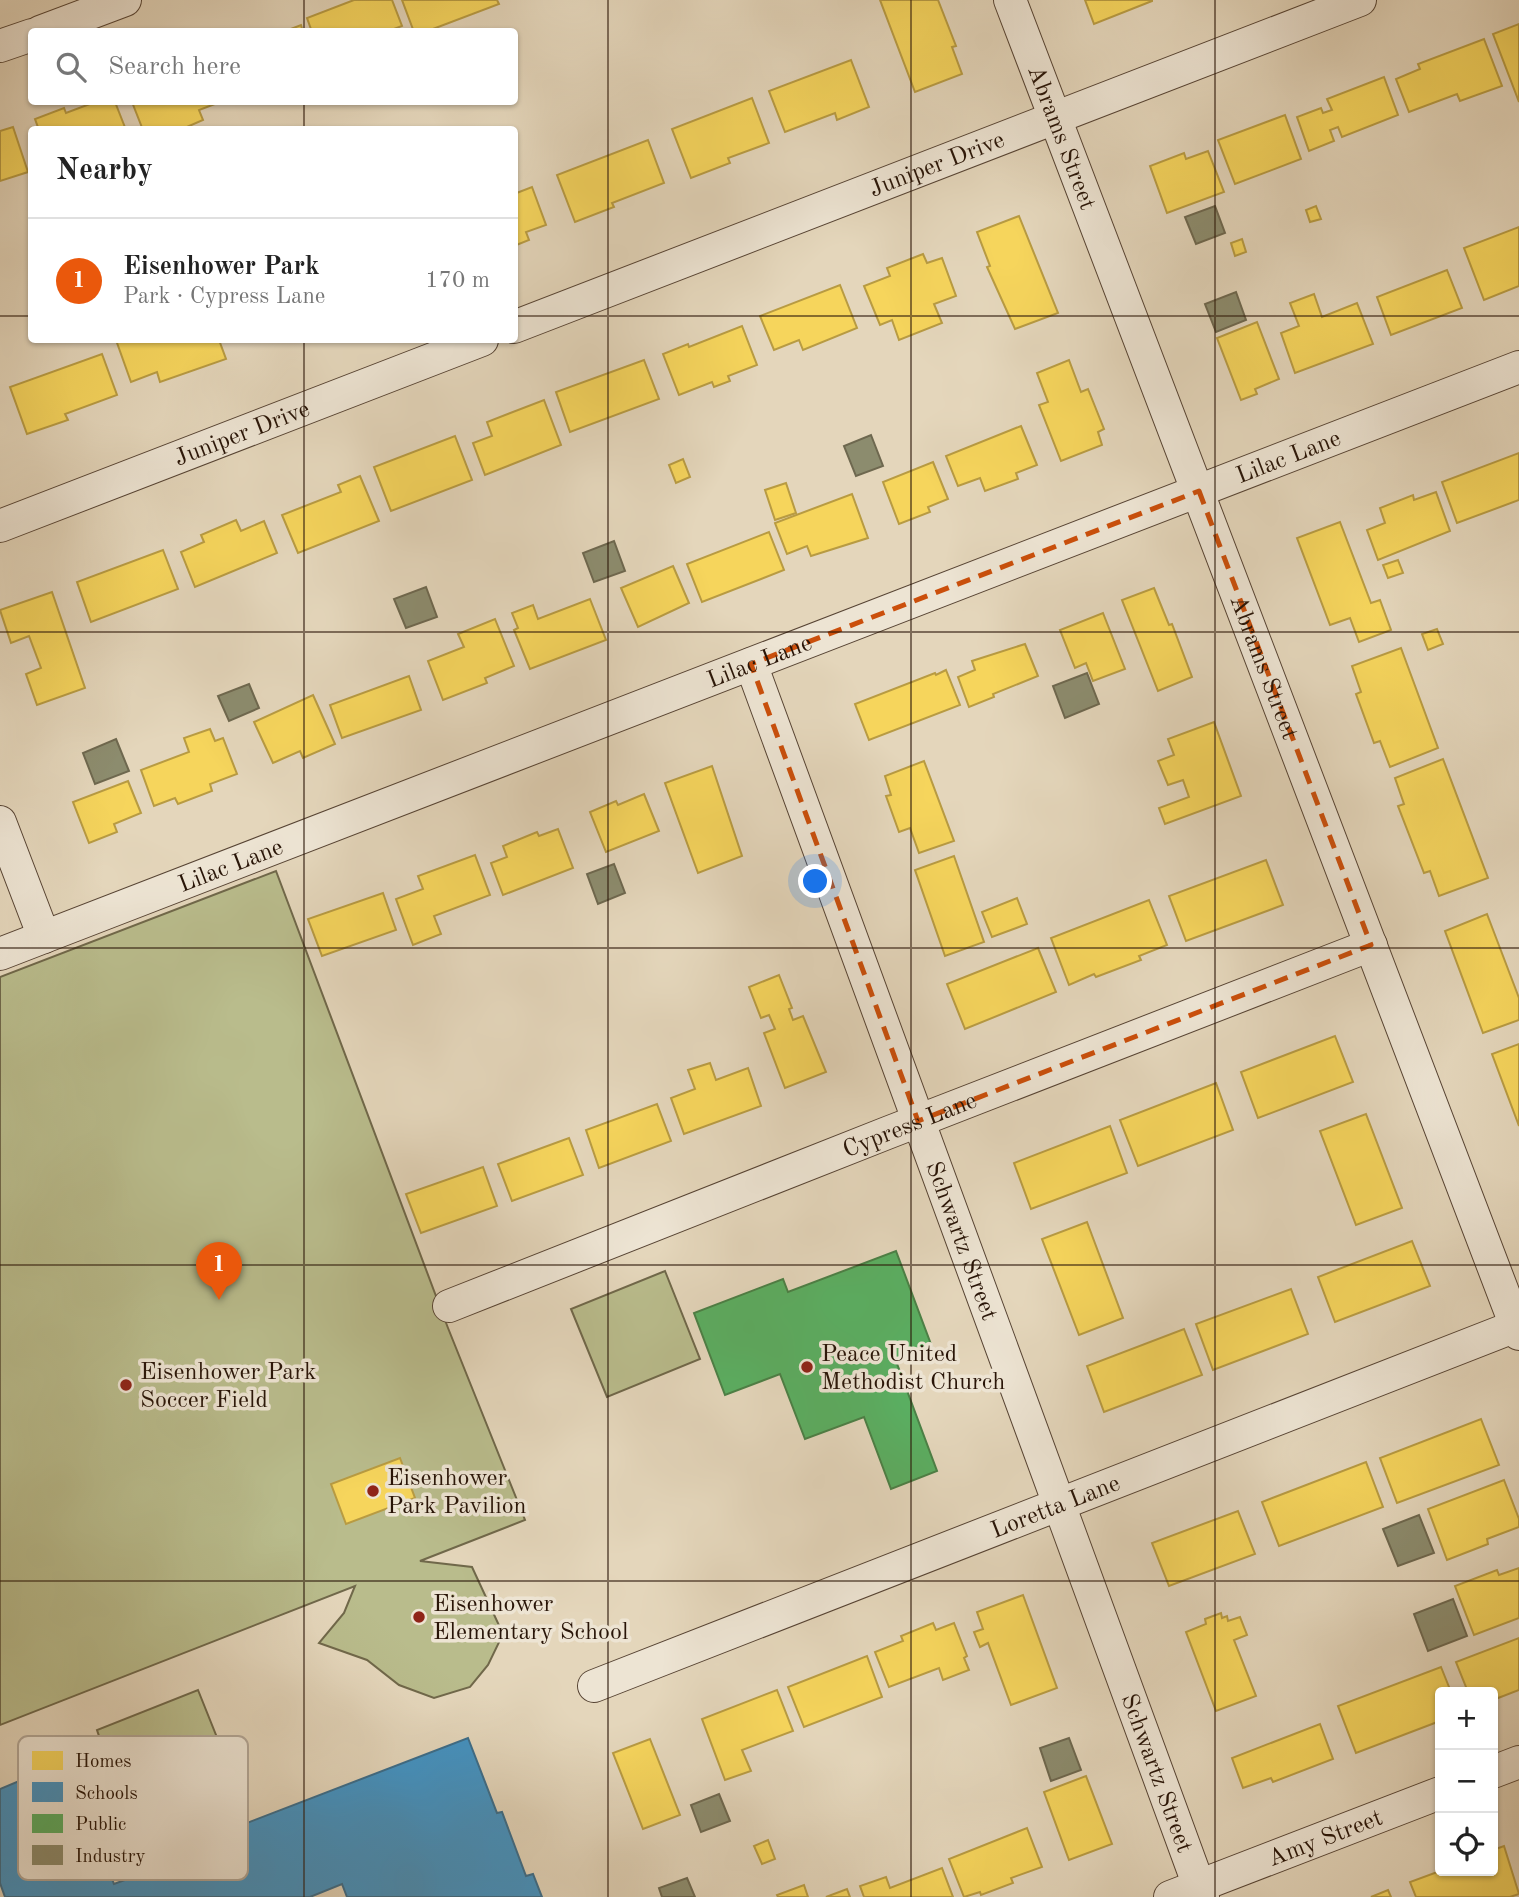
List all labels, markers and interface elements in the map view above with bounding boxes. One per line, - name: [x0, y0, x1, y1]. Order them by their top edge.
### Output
- search box: [28, 28, 518, 105]
- icon: search: [52, 48, 90, 86]
- text: Search here: [108, 54, 241, 80]
- street label: Abrams Street: [1022, 63, 1099, 213]
- street label: Juniper Drive: [866, 129, 1008, 203]
- text: Nearby: [56, 156, 153, 186]
- text: Eisenhower Park: [123, 254, 320, 280]
- text: 1: [72, 269, 86, 292]
- text: 170 m: [425, 269, 490, 292]
- text: Park · Cypress Lane: [123, 285, 325, 308]
- street label: Juniper Drive: [171, 398, 313, 472]
- street label: Lilac Lane: [1233, 427, 1345, 489]
- street label: Abrams Street: [1224, 592, 1301, 743]
- street label: Lilac Lane: [704, 631, 816, 693]
- street label: Lilac Lane: [175, 836, 287, 898]
- your location: [798, 864, 832, 898]
- street label: Cypress Lane: [840, 1089, 981, 1163]
- street label: Schwartz Street: [920, 1158, 1001, 1324]
- pin: 1: [196, 1242, 242, 1300]
- place label: Peace United Methodist Church: [821, 1343, 1005, 1395]
- marker: Peace United Methodist Church: [799, 1359, 815, 1375]
- place label: Eisenhower Park Soccer Field: [140, 1361, 317, 1413]
- marker: Eisenhower Park Soccer Field: [118, 1377, 134, 1393]
- place label: Eisenhower Park Pavilion: [387, 1467, 527, 1519]
- street label: Loretta Lane: [988, 1472, 1124, 1544]
- marker: Eisenhower Park Pavilion: [365, 1483, 381, 1499]
- place label: Eisenhower Elementary School: [433, 1593, 628, 1645]
- marker: Eisenhower Elementary School: [411, 1609, 427, 1625]
- map controls: [1435, 1687, 1498, 1876]
- button: +: [1435, 1687, 1498, 1750]
- street label: Schwartz Street: [1116, 1691, 1196, 1856]
- legend: [18, 1736, 248, 1880]
- button: −: [1435, 1750, 1498, 1813]
- text: Homes: [75, 1753, 131, 1772]
- text: Schools: [75, 1785, 138, 1804]
- street label: Amy Street: [1265, 1806, 1386, 1872]
- button: locate: [1435, 1813, 1498, 1876]
- text: Public: [75, 1816, 126, 1835]
- text: Industry: [75, 1848, 146, 1867]

